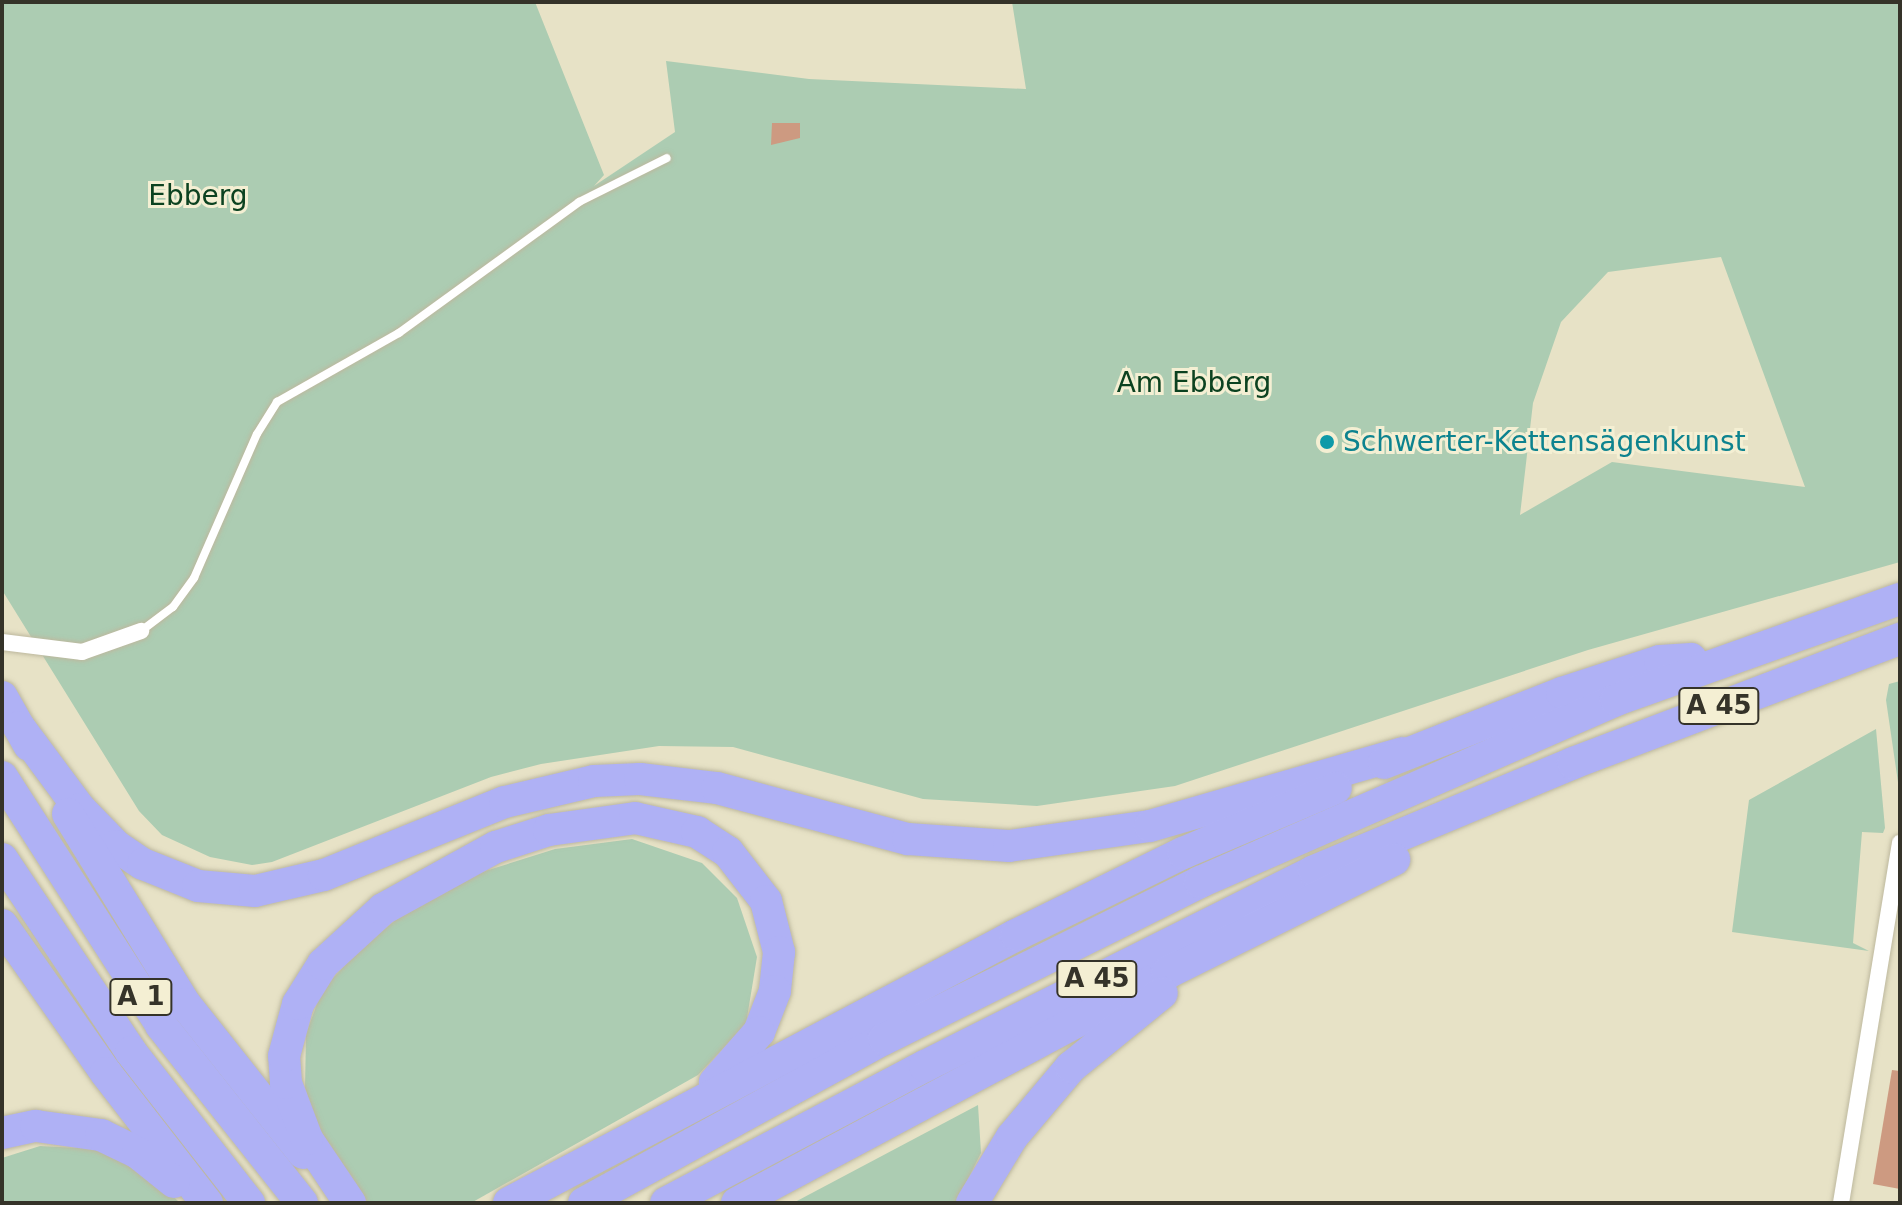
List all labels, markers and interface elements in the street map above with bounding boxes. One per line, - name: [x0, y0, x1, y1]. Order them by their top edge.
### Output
- park label: Ebberg: [148, 179, 248, 213]
- park label: Am Ebberg: [1117, 366, 1271, 400]
- place label: Schwerter-Kettensägenkunst: [1343, 425, 1746, 459]
- marker: Schwerter-Kettensägenkunst: [1318, 433, 1336, 451]
- road number: A 45: [1677, 684, 1761, 728]
- road number: A 45: [1055, 957, 1139, 1001]
- road number: A 1: [109, 975, 173, 1019]

